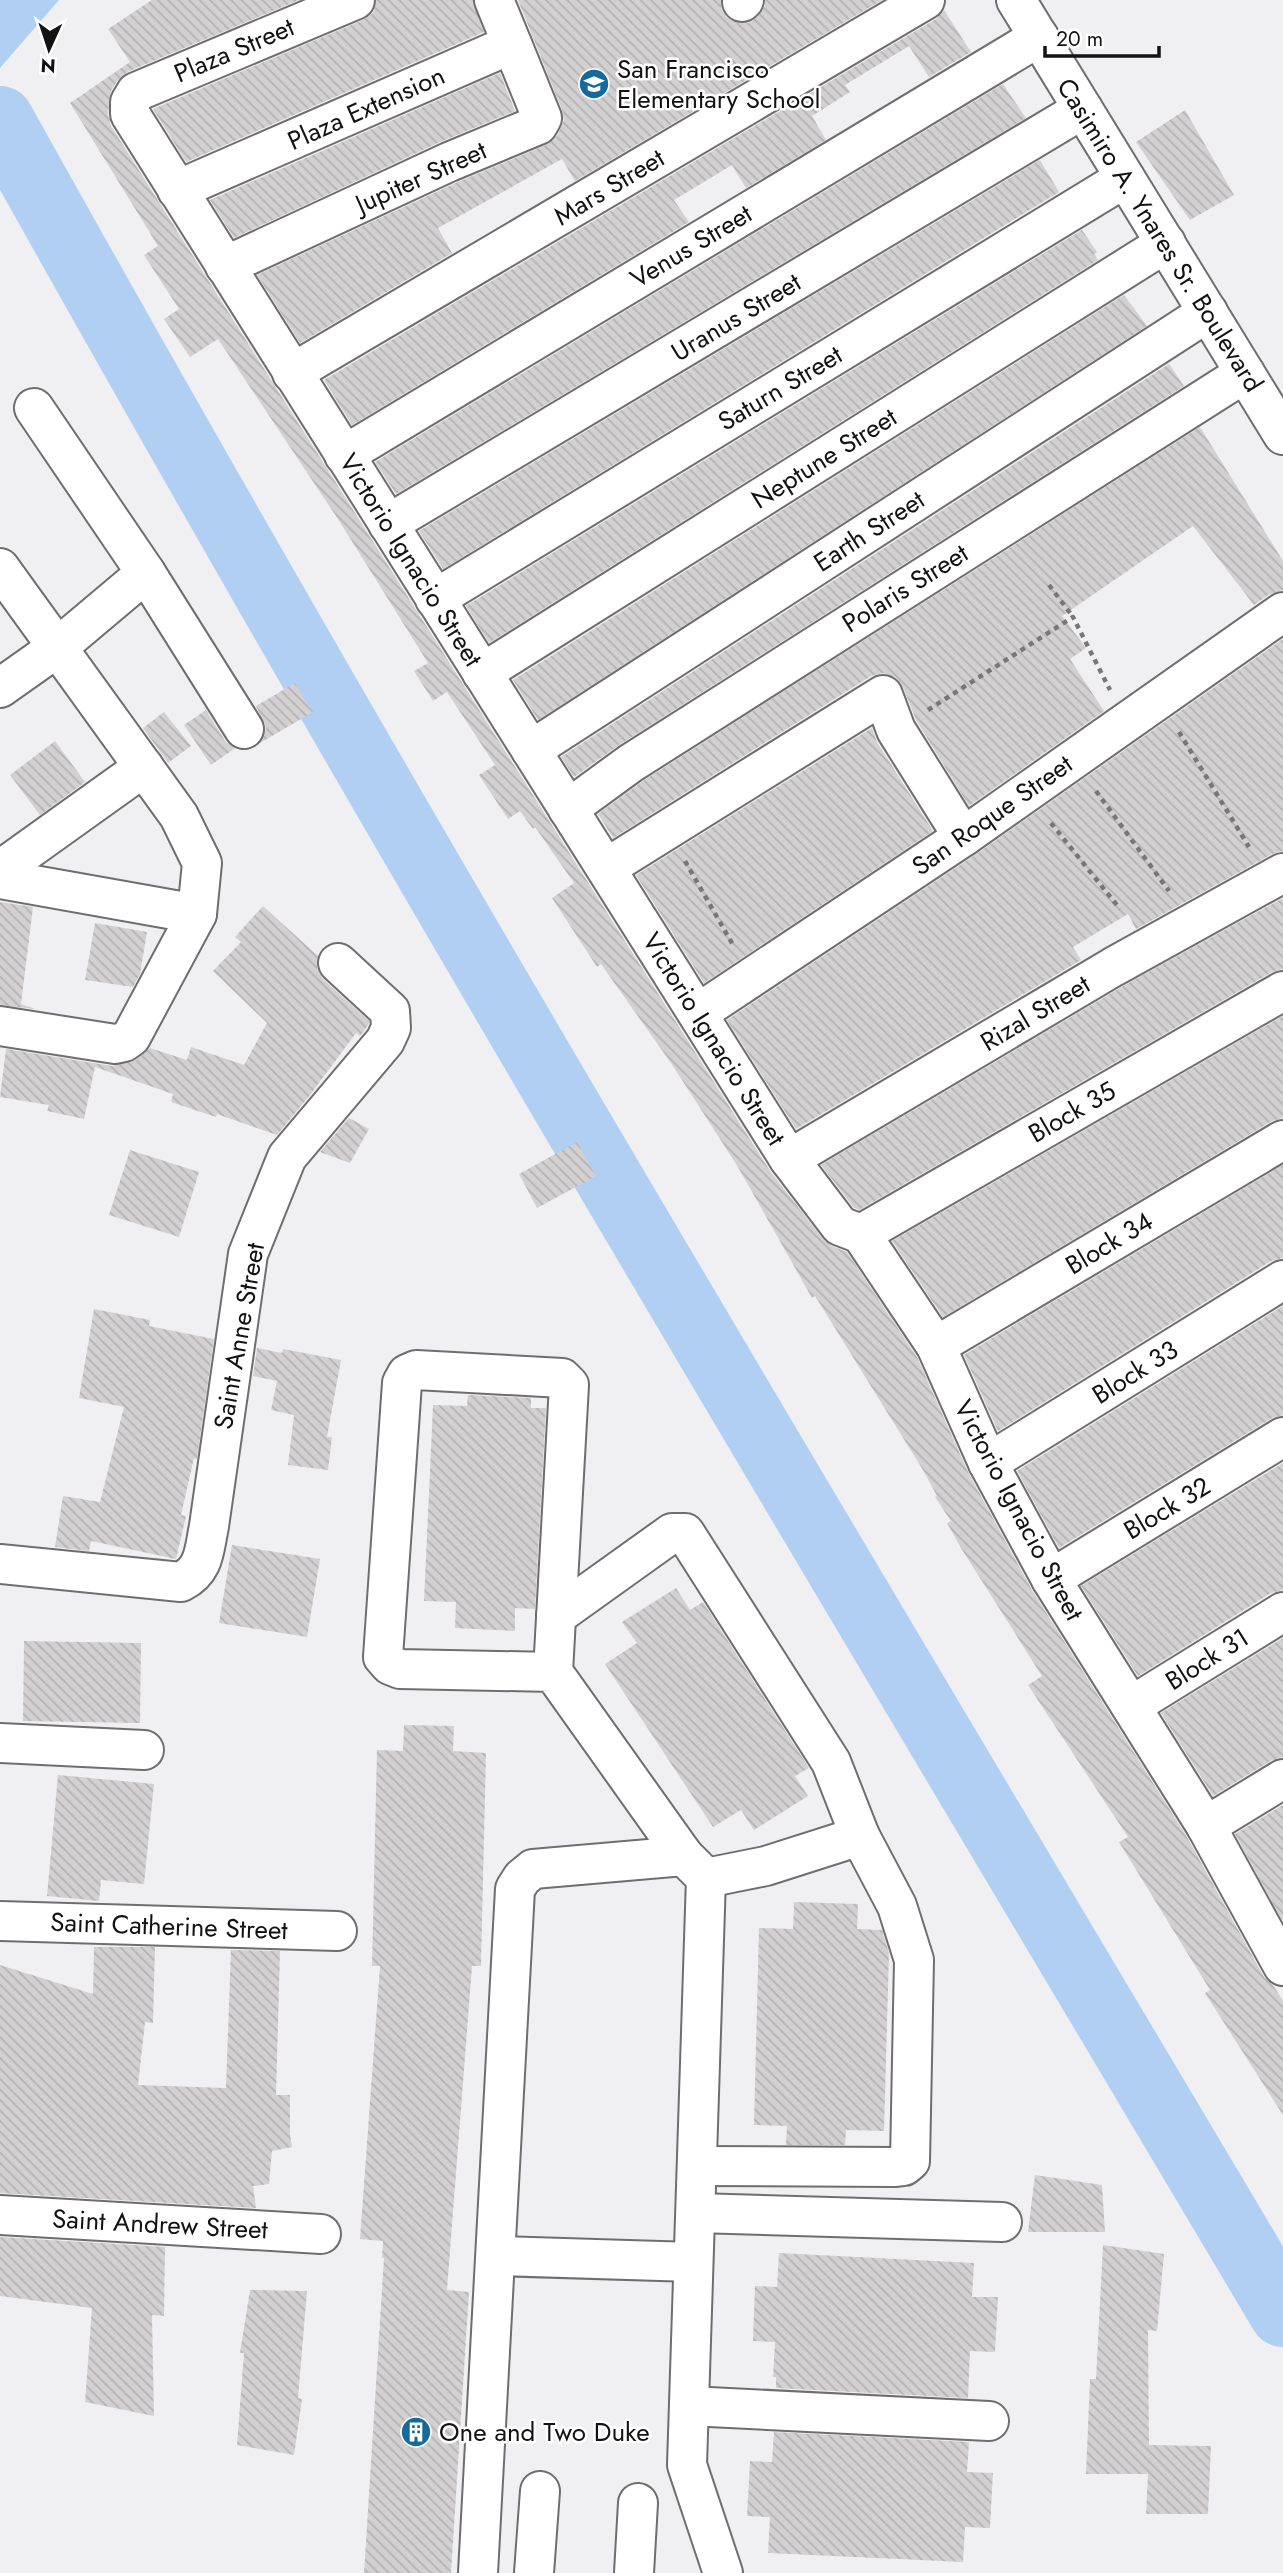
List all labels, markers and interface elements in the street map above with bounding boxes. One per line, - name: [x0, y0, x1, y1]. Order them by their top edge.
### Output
- street label: Plaza Street: [168, 7, 301, 92]
- north arrow: [14, 14, 84, 84]
- scale bar: [1045, 14, 1159, 58]
- text: 20 m: [1056, 24, 1103, 54]
- place label: San Francisco Elementary School: [617, 50, 820, 118]
- text: N: [40, 52, 56, 79]
- street label: Plaza Extension: [281, 56, 451, 160]
- school or university icon: San Francisco Elementary School: [577, 67, 611, 101]
- street label: Casimiro A. Ynares Sr. Boulevard: [1048, 71, 1272, 399]
- street label: Jupiter Street: [347, 131, 493, 224]
- street label: Mars Street: [547, 139, 672, 235]
- street label: Venus Street: [623, 194, 760, 297]
- street label: Uranus Street: [664, 263, 809, 371]
- street label: Saturn Street: [711, 336, 850, 440]
- street label: Neptune Street: [744, 398, 905, 518]
- street label: Victorio Ignacio Street: [330, 446, 492, 675]
- street label: Earth Street: [806, 480, 933, 581]
- street label: Polaris Street: [835, 534, 976, 642]
- street label: San Roque Street: [904, 745, 1081, 885]
- street label: Victorio Ignacio Street: [633, 925, 795, 1154]
- street label: Rizal Street: [973, 965, 1098, 1061]
- street label: Block 35: [1021, 1072, 1123, 1152]
- street label: Block 34: [1058, 1202, 1160, 1284]
- street label: Saint Anne Street: [204, 1239, 274, 1432]
- street label: Block 33: [1085, 1331, 1185, 1413]
- street label: Victorio Ignacio Street: [945, 1393, 1094, 1628]
- street label: Block 32: [1116, 1467, 1218, 1549]
- street label: Block 31: [1158, 1618, 1256, 1700]
- street label: Saint Catherine Street: [50, 1903, 289, 1949]
- street label: Saint Andrew Street: [51, 2199, 270, 2249]
- place label: One and Two Duke: [439, 2413, 650, 2451]
- building icon: One and Two Duke: [399, 2415, 433, 2449]

